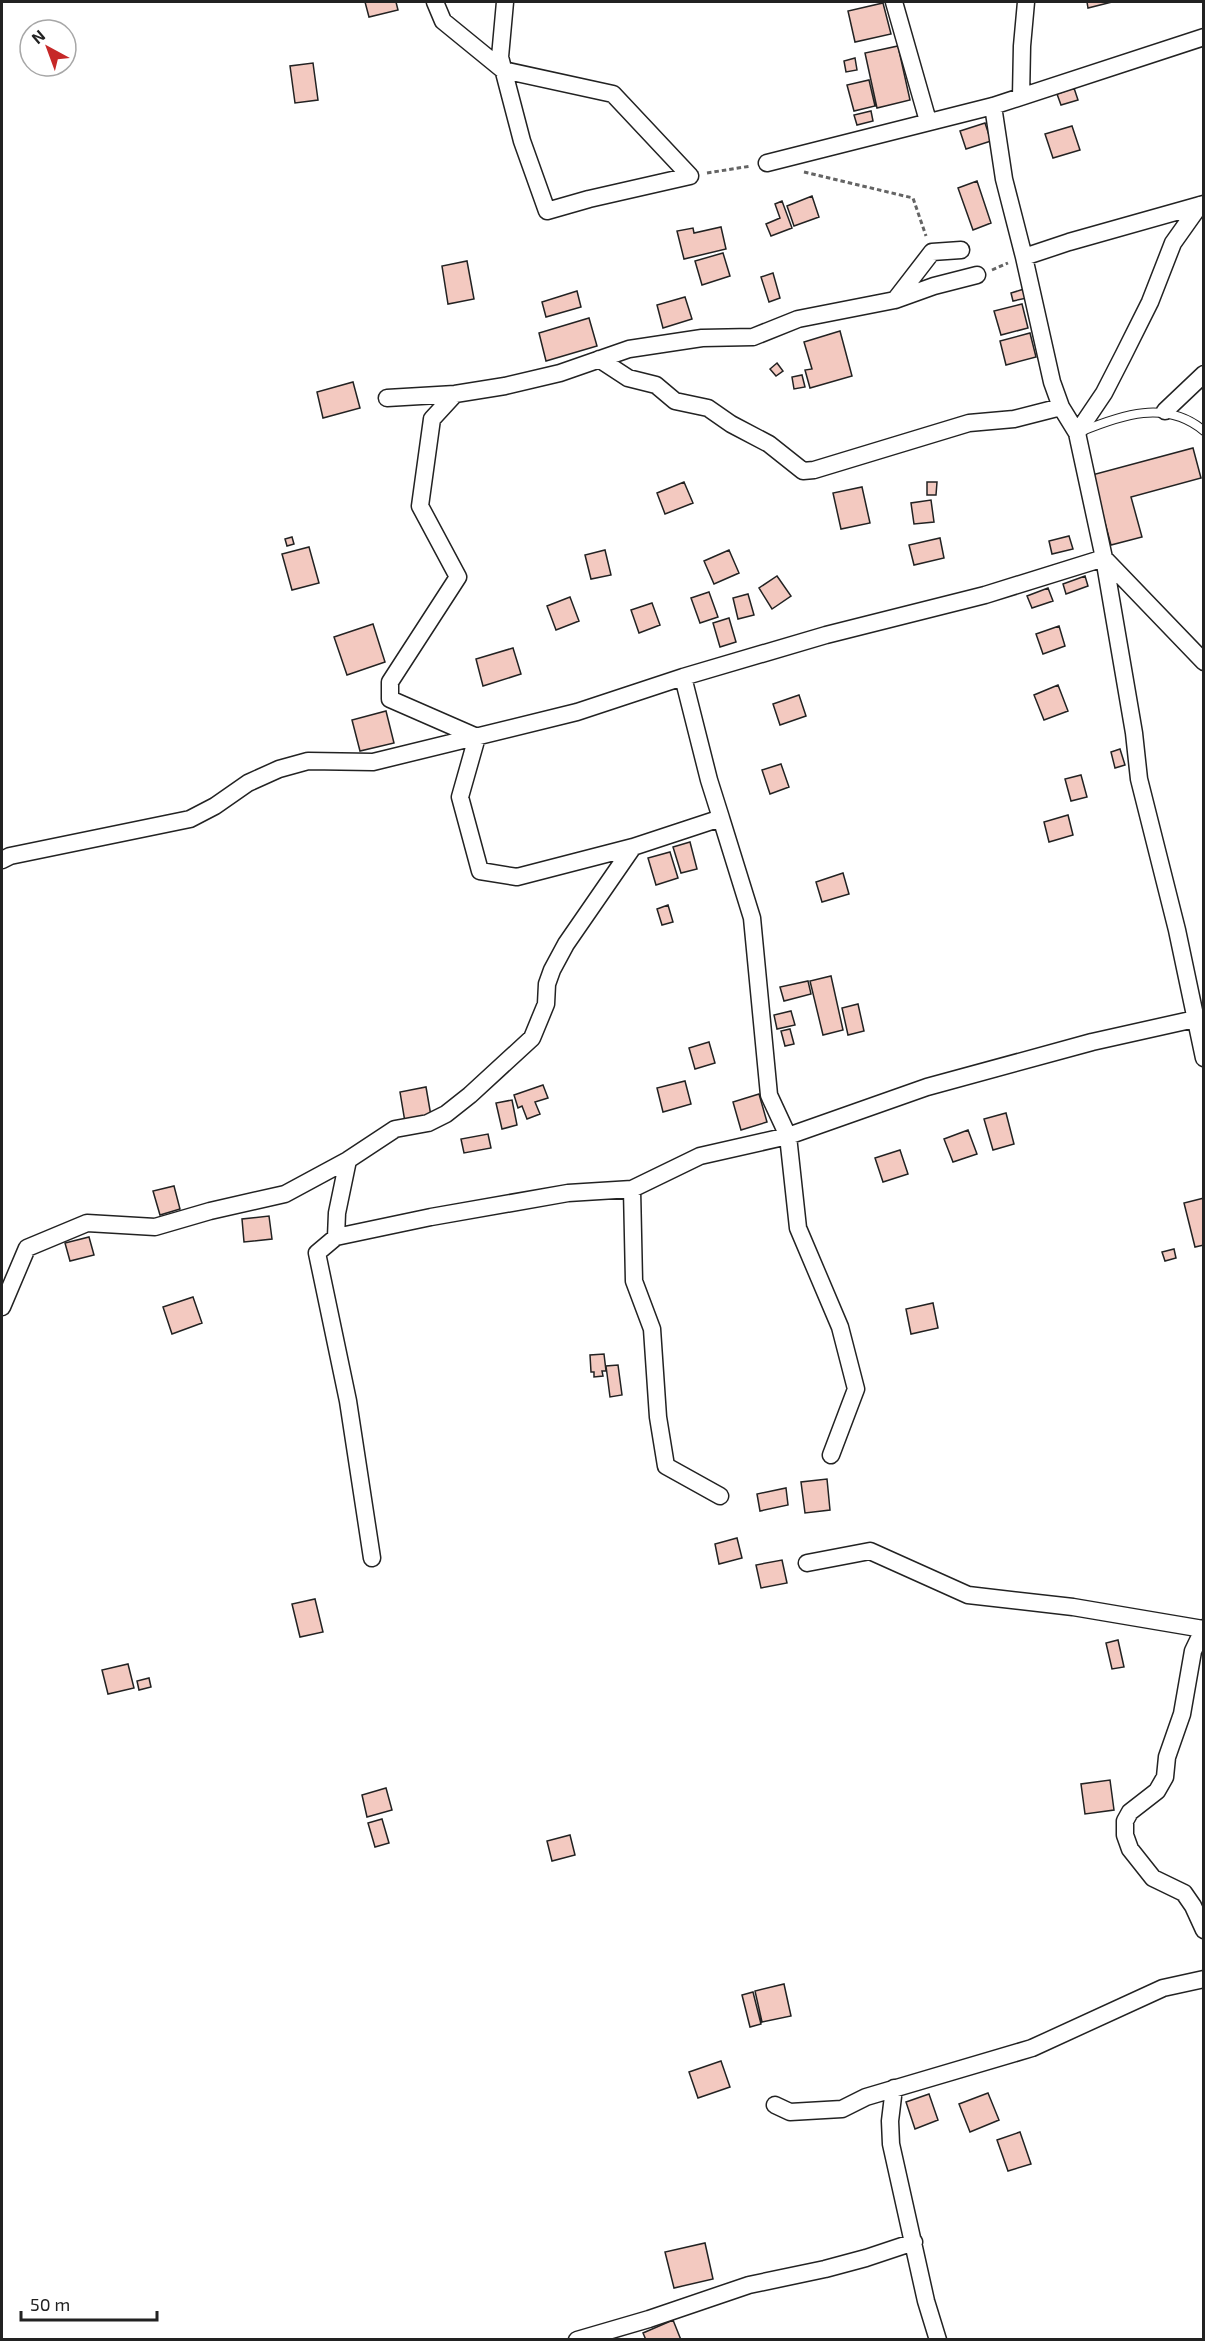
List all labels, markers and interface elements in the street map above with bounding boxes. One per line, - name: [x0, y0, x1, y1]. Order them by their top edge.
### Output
- north arrow: [18, 18, 78, 78]
- text: N: [27, 25, 48, 47]
- scale bar: [21, 2284, 158, 2322]
- text: 50 m: [30, 2293, 70, 2315]

